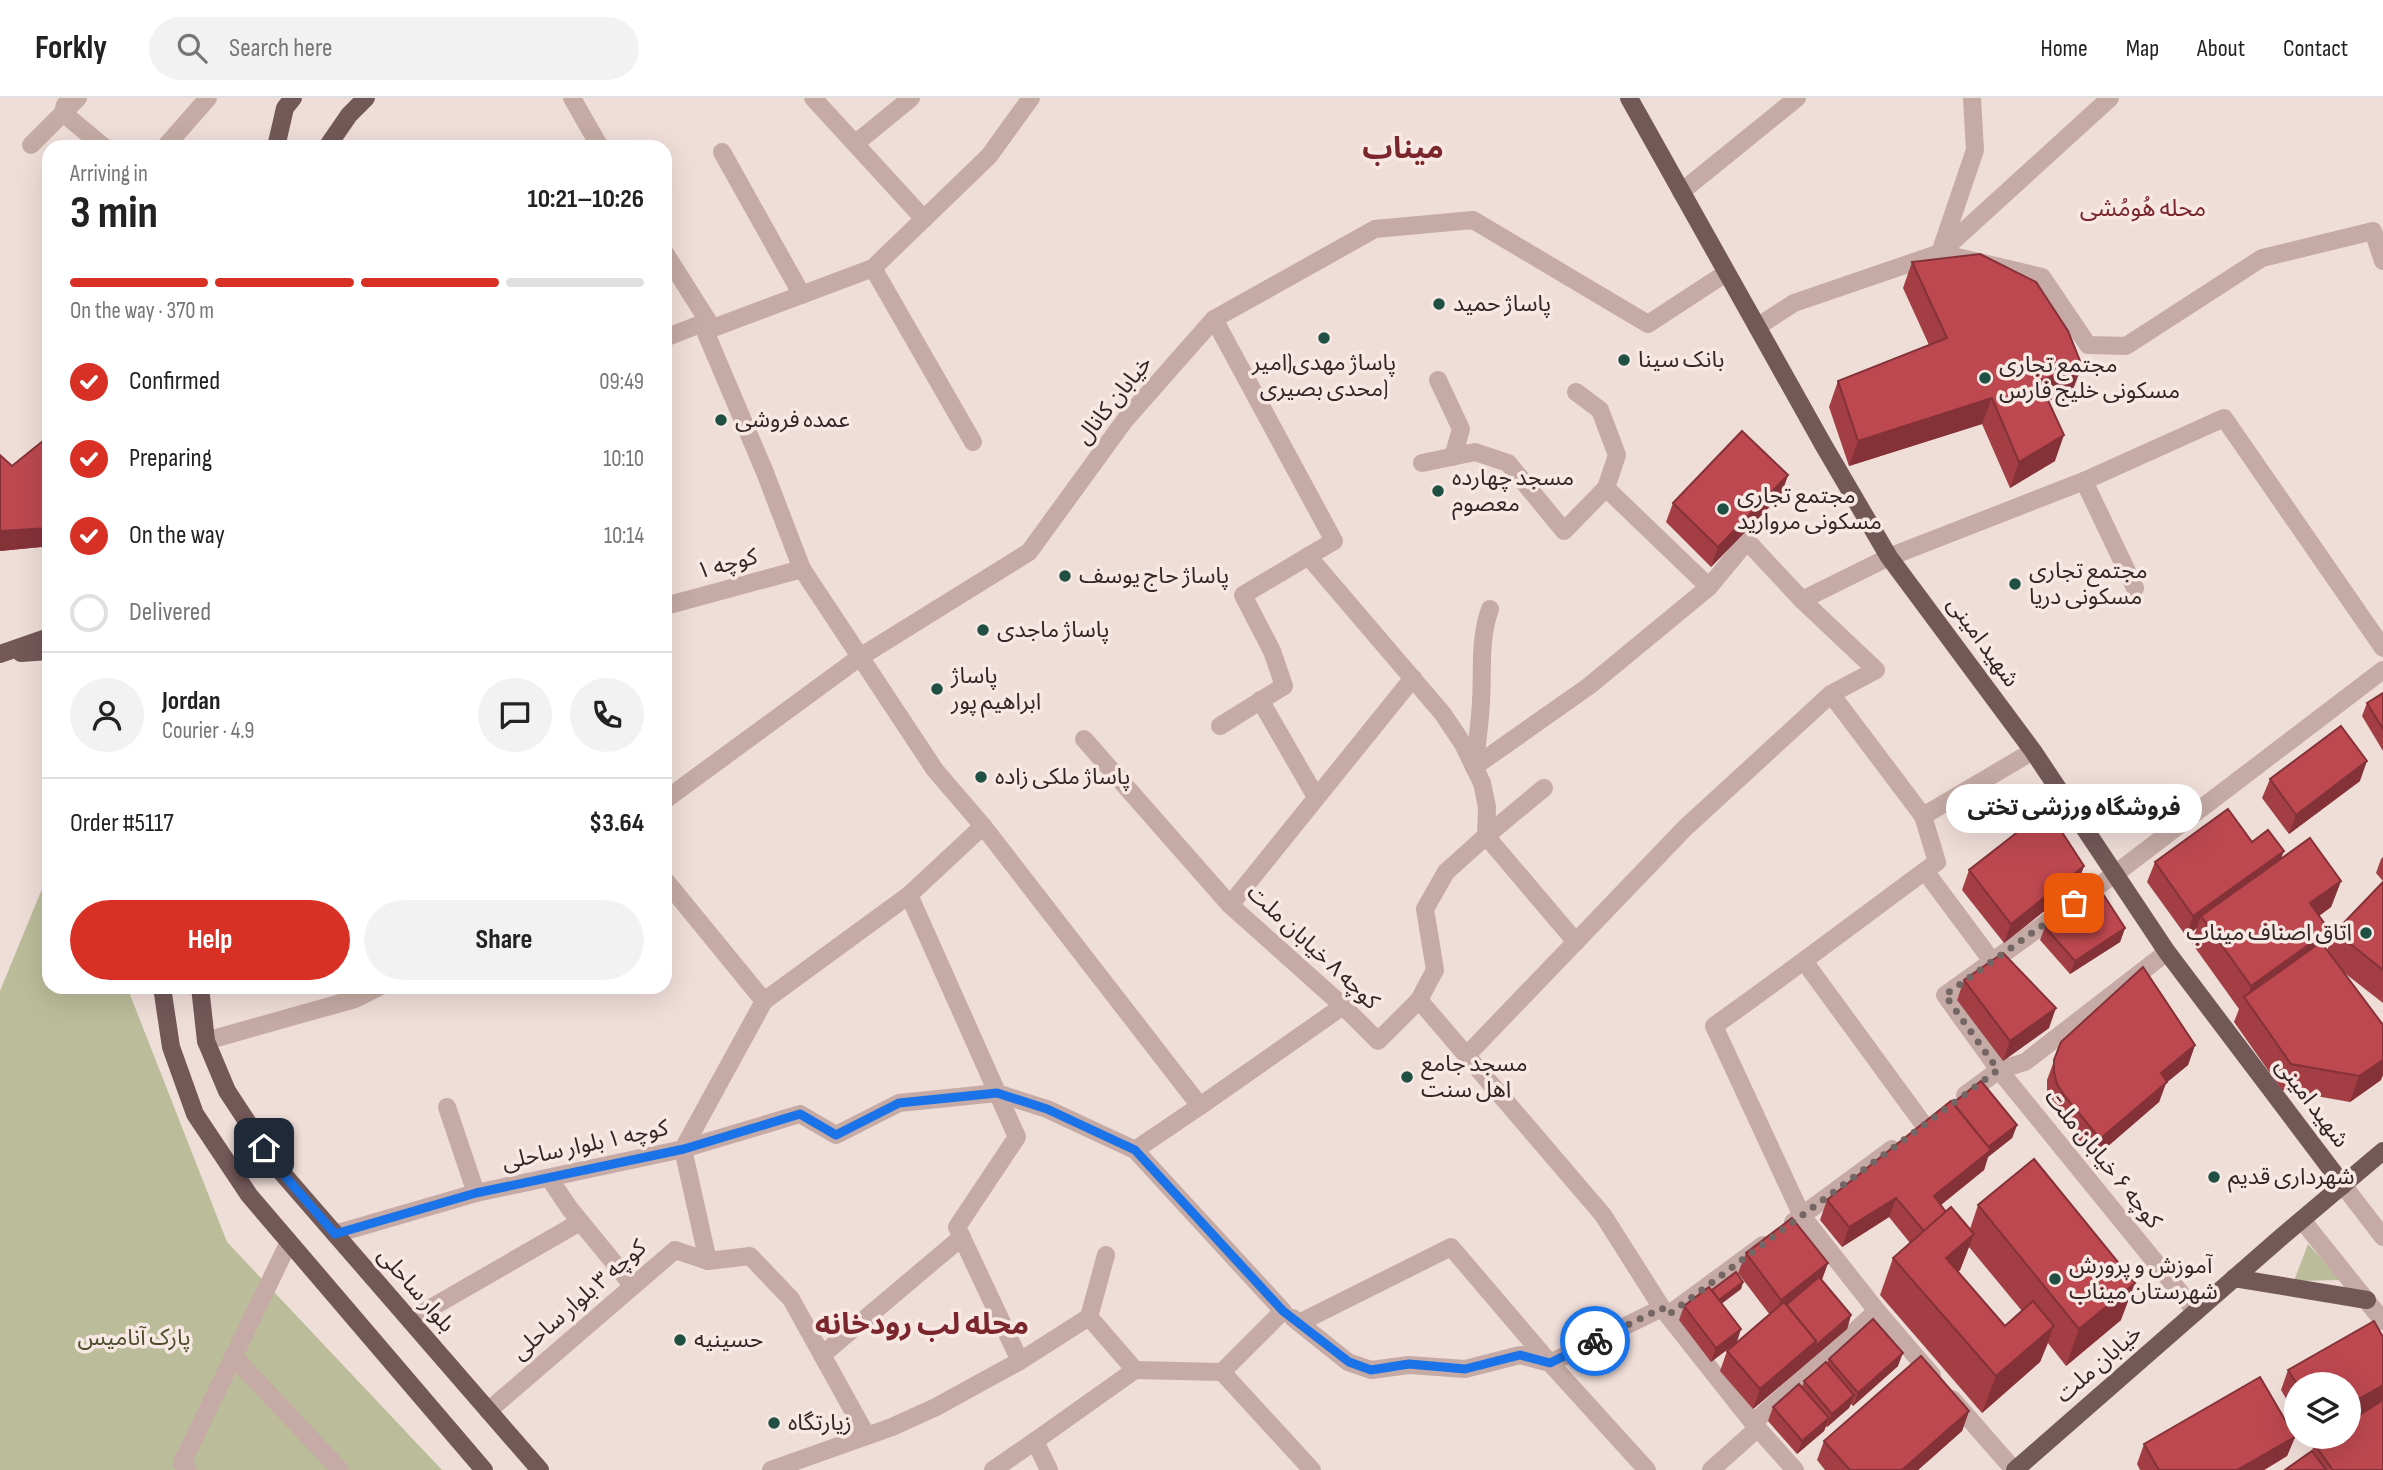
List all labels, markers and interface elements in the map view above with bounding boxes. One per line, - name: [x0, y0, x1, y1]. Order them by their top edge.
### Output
- search box: [149, 17, 639, 80]
- text: Forkly: [35, 28, 107, 68]
- icon: search: [173, 29, 211, 67]
- text: Search here: [229, 33, 332, 64]
- text: Home: [2040, 34, 2088, 63]
- text: Map: [2126, 34, 2159, 63]
- text: About: [2197, 34, 2245, 63]
- text: Contact: [2283, 34, 2348, 63]
- district label: میناب: [1362, 131, 1444, 167]
- text: Arriving in: [70, 160, 148, 188]
- text: 10:21–10:26: [528, 184, 644, 215]
- text: 3 min: [70, 186, 158, 241]
- district label: محله هُومُشی: [2080, 194, 2206, 223]
- place label: پاساژ حمید: [1453, 290, 1551, 318]
- marker: پاساژ حمید: [1431, 296, 1447, 312]
- text: On the way · 370 m: [70, 297, 214, 325]
- marker: پاساژ مهدی(امیر محدی بصیری): [1316, 330, 1332, 346]
- place label: بانک سینا: [1638, 346, 1724, 374]
- place label: پاساژ مهدی(امیر محدی بصیری): [1251, 349, 1396, 403]
- street label: خیابان کانال: [1070, 350, 1158, 450]
- place label: مجتمع تجاری مسکونی خلیج فارس: [1999, 351, 2180, 407]
- marker: بانک سینا: [1616, 352, 1632, 368]
- icon: check: [70, 363, 108, 401]
- text: Confirmed: [129, 366, 220, 397]
- text: 09:49: [599, 368, 644, 396]
- marker: مجتمع تجاری مسکونی خلیج فارس: [1977, 370, 1993, 386]
- place label: عمده فروشی: [735, 406, 850, 434]
- marker: عمده فروشی: [713, 412, 729, 428]
- icon: check: [70, 440, 108, 478]
- text: Preparing: [129, 443, 212, 474]
- text: 10:10: [603, 445, 644, 473]
- place label: مسجد چهارده معصوم: [1452, 464, 1574, 521]
- place label: مجتمع تجاری مسکونی مروارید: [1737, 482, 1882, 536]
- marker: مسجد چهارده معصوم: [1430, 483, 1446, 499]
- marker: مجتمع تجاری مسکونی مروارید: [1715, 501, 1731, 517]
- icon: check: [70, 517, 108, 555]
- text: On the way: [129, 520, 225, 551]
- text: 10:14: [604, 522, 644, 550]
- street label: کوچه ۱: [693, 542, 761, 586]
- place label: مجتمع تجاری مسکونی دریا: [2029, 557, 2148, 611]
- place label: پاساژ حاج یوسف: [1079, 562, 1229, 592]
- marker: پاساژ حاج یوسف: [1057, 568, 1073, 584]
- marker: مجتمع تجاری مسکونی دریا: [2007, 576, 2023, 592]
- street label: شهید امینی: [1941, 591, 2025, 693]
- text: Delivered: [129, 597, 211, 628]
- place label: پاساژ ماجدی: [997, 616, 1109, 644]
- marker: پاساژ ماجدی: [975, 622, 991, 638]
- place label: پاساژ ابراهیم پور: [950, 662, 1041, 718]
- button: person: [70, 678, 144, 752]
- button: chat: [478, 678, 552, 752]
- button: phone: [570, 678, 644, 752]
- marker: پاساژ ابراهیم پور: [929, 681, 945, 697]
- text: Jordan: [162, 686, 220, 717]
- text: Courier · 4.9: [162, 717, 254, 745]
- place label: پاساژ ملکی زاده: [995, 763, 1130, 791]
- marker: پاساژ ملکی زاده: [973, 769, 989, 785]
- callout: فروشگاه ورزشی تختی: [1946, 784, 2202, 833]
- text: فروشگاه ورزشی تختی: [1967, 794, 2181, 822]
- text: Order #5117: [70, 808, 174, 839]
- text: $3.64: [589, 808, 644, 839]
- pin: [2044, 873, 2104, 933]
- street label: کوچه ۸ خیابان ملت: [1241, 879, 1385, 1016]
- icon: bag: [2055, 884, 2093, 922]
- button: Help: [70, 900, 350, 980]
- button: Share: [364, 900, 644, 980]
- place label: اتاق اصناف میناب: [2186, 919, 2352, 947]
- marker: اتاق اصناف میناب: [2358, 925, 2374, 941]
- place label: مسجد جامع اهل سنت: [1421, 1050, 1528, 1104]
- street label: شهید امینی: [2269, 1053, 2355, 1153]
- marker: مسجد جامع اهل سنت: [1399, 1069, 1415, 1085]
- street label: کوچه ۶ خیابان ملت: [2038, 1084, 2168, 1235]
- street label: کوچه ۱ بلوار ساحلی: [499, 1114, 671, 1176]
- pin: [234, 1118, 294, 1178]
- icon: home: [245, 1129, 283, 1167]
- place label: شهرداری قدیم: [2228, 1163, 2354, 1193]
- marker: شهرداری قدیم: [2206, 1169, 2222, 1185]
- street label: کوچه ۳ بلوار ساحلی: [506, 1234, 652, 1366]
- street label: بلوار ساحلی: [371, 1242, 461, 1338]
- place label: آموزش و پرورش شهرستان میناب: [2069, 1252, 2218, 1306]
- marker: آموزش و پرورش شهرستان میناب: [2047, 1271, 2063, 1287]
- courier: [1560, 1306, 1630, 1376]
- district label: محله لب رودخانه: [815, 1307, 1029, 1343]
- street label: خیابان ملت: [2050, 1319, 2148, 1409]
- icon: bike: [1576, 1322, 1614, 1360]
- park label: پارک آنامیس: [77, 1324, 191, 1352]
- place label: حسینیه: [694, 1326, 763, 1354]
- marker: حسینیه: [672, 1332, 688, 1348]
- map controls: [2284, 1372, 2361, 1449]
- button: layers: [2284, 1372, 2361, 1449]
- place label: زیارتگاه: [788, 1409, 852, 1437]
- marker: زیارتگاه: [766, 1415, 782, 1431]

